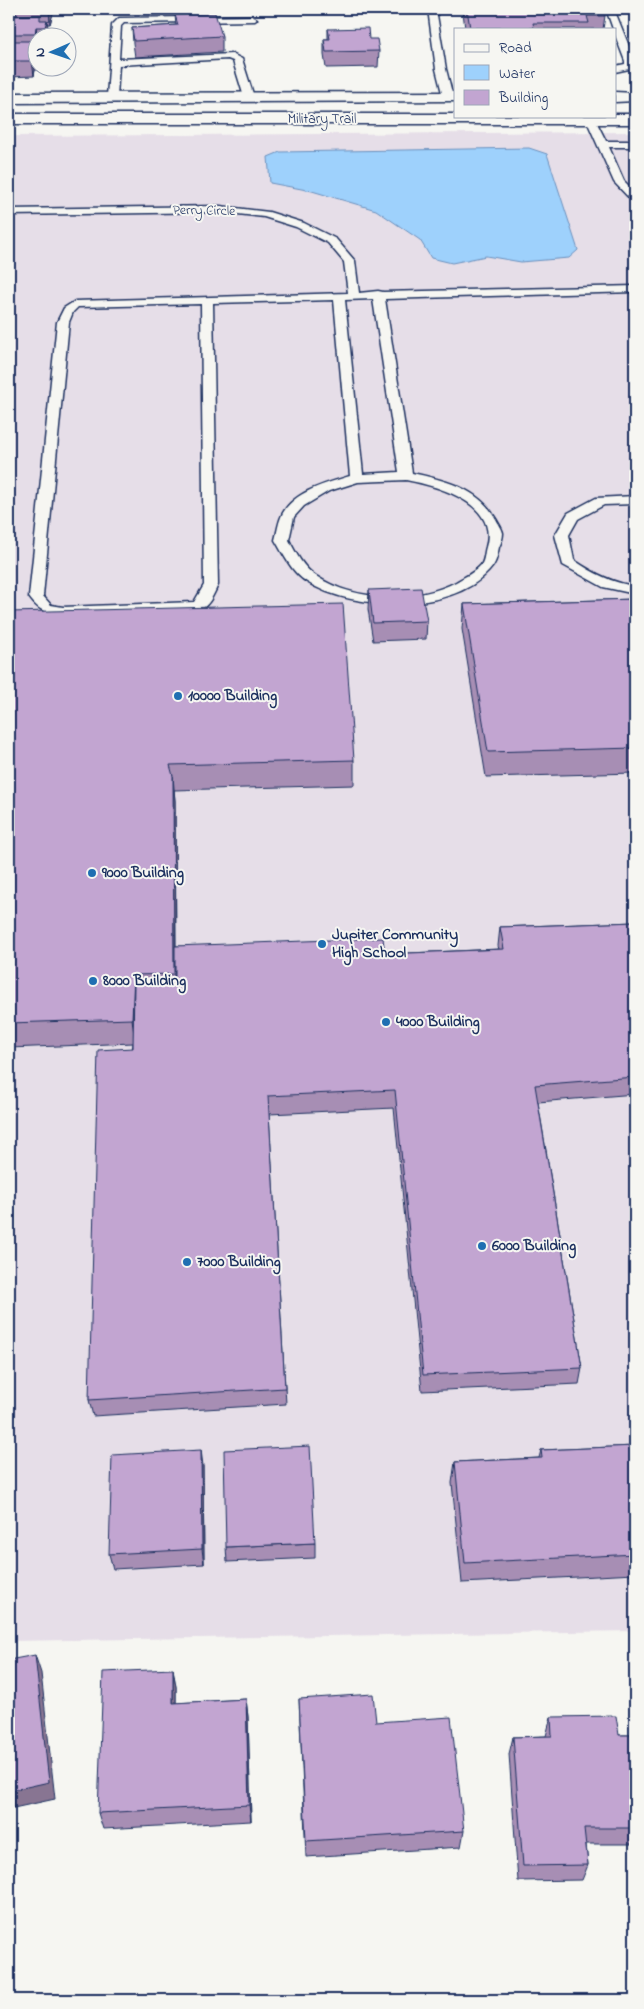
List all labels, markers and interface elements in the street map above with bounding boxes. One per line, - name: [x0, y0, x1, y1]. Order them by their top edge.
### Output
- north arrow: [28, 28, 78, 78]
- legend: [454, 28, 616, 118]
- text: Road: [499, 37, 532, 59]
- text: N: [30, 47, 51, 57]
- text: Water: [499, 63, 535, 85]
- text: Building: [498, 87, 548, 110]
- street label: Military Trail: [288, 109, 356, 131]
- street label: Perry Circle: [172, 200, 236, 223]
- place label: 10000 Building: [188, 684, 277, 709]
- marker: 10000 Building: [172, 690, 184, 702]
- place label: 9000 Building: [101, 861, 184, 886]
- marker: 9000 Building: [86, 867, 98, 879]
- place label: Jupiter Community High School: [332, 923, 458, 966]
- marker: Jupiter Community High School: [316, 938, 328, 950]
- place label: 8000 Building: [102, 969, 186, 994]
- marker: 8000 Building: [87, 975, 99, 987]
- place label: 4000 Building: [395, 1010, 480, 1035]
- marker: 4000 Building: [380, 1016, 392, 1028]
- place label: 6000 Building: [491, 1234, 576, 1259]
- marker: 6000 Building: [476, 1240, 488, 1252]
- place label: 7000 Building: [197, 1250, 281, 1275]
- marker: 7000 Building: [181, 1256, 193, 1268]

